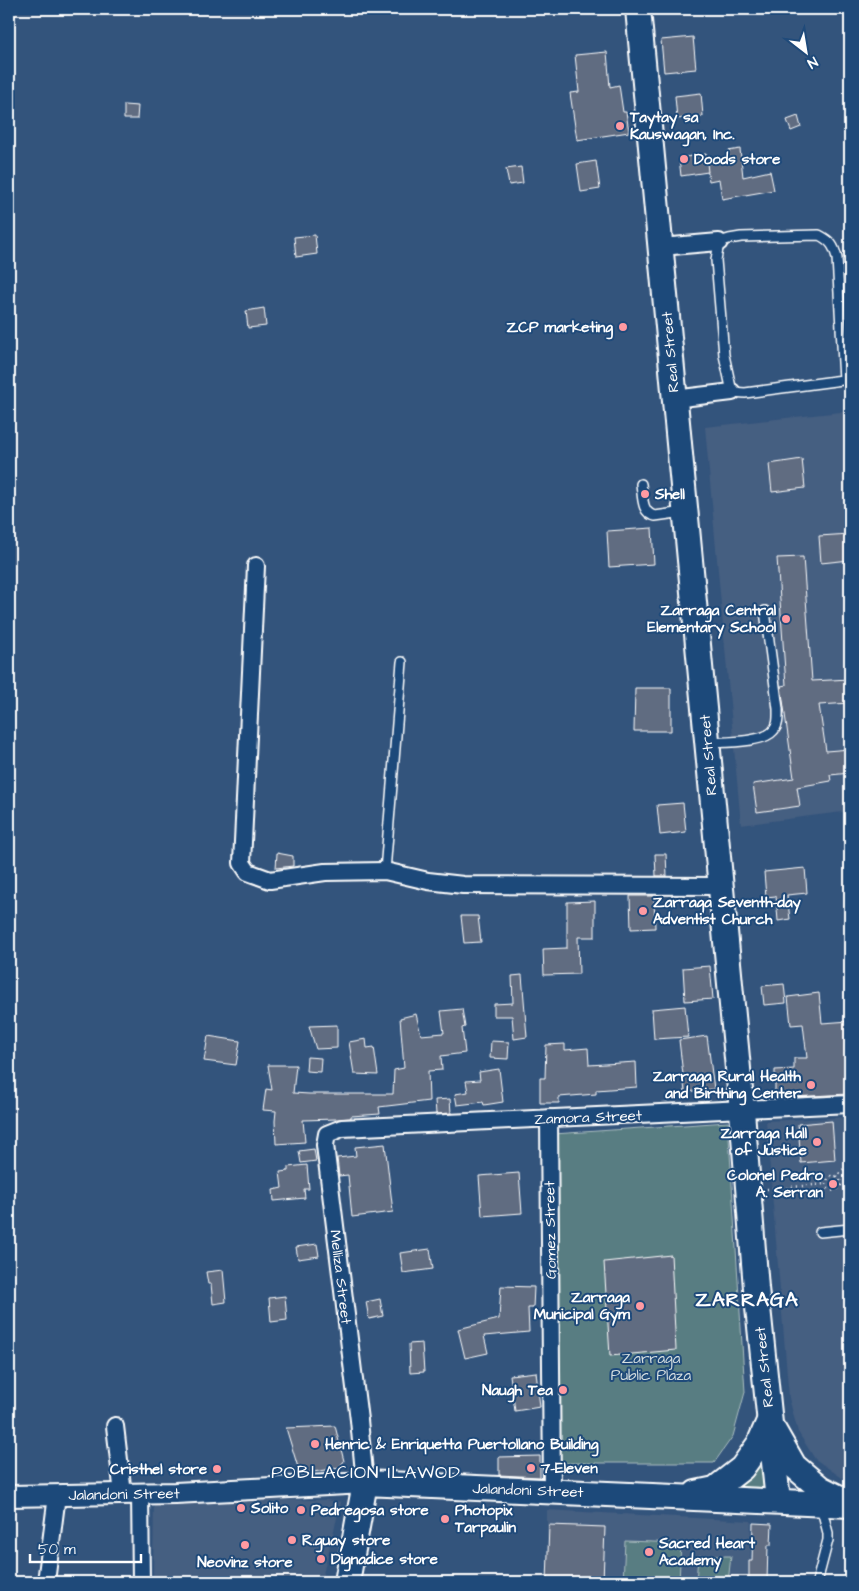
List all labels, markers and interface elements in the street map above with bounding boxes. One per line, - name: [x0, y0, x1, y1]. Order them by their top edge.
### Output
- north arrow: [782, 28, 832, 78]
- text: N: [803, 51, 821, 73]
- place label: Taytay sa Kauswagan, Inc.: [629, 107, 735, 147]
- marker: Taytay sa Kauswagan, Inc.: [614, 120, 626, 132]
- place label: Doods store: [694, 149, 780, 170]
- marker: Doods store: [678, 153, 690, 165]
- street label: Real Street: [657, 311, 684, 393]
- place label: ZCP marketing: [507, 317, 613, 340]
- marker: ZCP marketing: [617, 321, 629, 333]
- place label: Shell: [654, 484, 686, 505]
- marker: Shell: [639, 488, 651, 500]
- place label: Zarraga Central Elementary School: [647, 600, 777, 639]
- marker: Zarraga Central Elementary School: [780, 613, 792, 625]
- street label: Real Street: [695, 714, 722, 796]
- place label: Zarraga Seventh-day Adventist Church: [653, 892, 802, 930]
- marker: Zarraga Seventh-day Adventist Church: [637, 905, 649, 917]
- place label: Zarraga Rural Health and Birthing Center: [653, 1066, 802, 1106]
- marker: Zarraga Rural Health and Birthing Center: [805, 1079, 817, 1091]
- street label: Zamora Street: [534, 1105, 642, 1130]
- place label: Zarraga Hall of Justice: [721, 1123, 808, 1161]
- marker: Zarraga Hall of Justice: [811, 1136, 823, 1148]
- place label: Colonel Pedro A. Serran: [727, 1165, 824, 1203]
- marker: Colonel Pedro A. Serran: [827, 1178, 839, 1190]
- street label: Gomez Street: [539, 1181, 562, 1279]
- street label: Melliza Street: [324, 1229, 357, 1325]
- district label: ZARRAGA: [695, 1286, 799, 1314]
- place label: Zarraga Municipal Gym: [534, 1287, 630, 1326]
- marker: Zarraga Municipal Gym: [634, 1300, 646, 1312]
- street label: Real Street: [750, 1326, 779, 1408]
- park label: Zarraga Public Plaza: [611, 1348, 692, 1386]
- place label: Naugh Tea: [482, 1380, 553, 1403]
- marker: Naugh Tea: [557, 1384, 569, 1396]
- place label: Henric & Enriquetta Puertollano Building: [325, 1434, 599, 1457]
- marker: Henric & Enriquetta Puertollano Building: [309, 1438, 321, 1450]
- place label: 7-Eleven: [540, 1458, 598, 1479]
- place label: Cristhel store: [110, 1459, 207, 1480]
- district label: POBLACION ILAWOD: [271, 1460, 461, 1485]
- marker: 7-Eleven: [525, 1462, 537, 1474]
- marker: Cristhel store: [211, 1463, 223, 1475]
- street label: Jalandoni Street: [472, 1478, 584, 1503]
- street label: Jalandoni Street: [68, 1483, 180, 1506]
- place label: Solito: [250, 1498, 289, 1519]
- place label: Pedregosa store: [311, 1500, 429, 1523]
- place label: Photopix Tarpaulin: [454, 1500, 516, 1538]
- marker: Solito: [235, 1502, 247, 1514]
- marker: Pedregosa store: [295, 1504, 307, 1516]
- marker: Photopix Tarpaulin: [439, 1513, 451, 1525]
- place label: R.guay store: [302, 1530, 390, 1553]
- scale bar: [30, 1531, 141, 1563]
- place label: Sacred Heart Academy: [658, 1533, 756, 1572]
- marker: R.guay store: [286, 1534, 298, 1546]
- text: 50 m: [38, 1539, 76, 1560]
- marker: Neovinz store: [239, 1539, 251, 1551]
- marker: Sacred Heart Academy: [643, 1546, 655, 1558]
- place label: Dignadice store: [331, 1549, 438, 1572]
- place label: Neovinz store: [197, 1552, 293, 1573]
- marker: Dignadice store: [315, 1553, 327, 1565]

